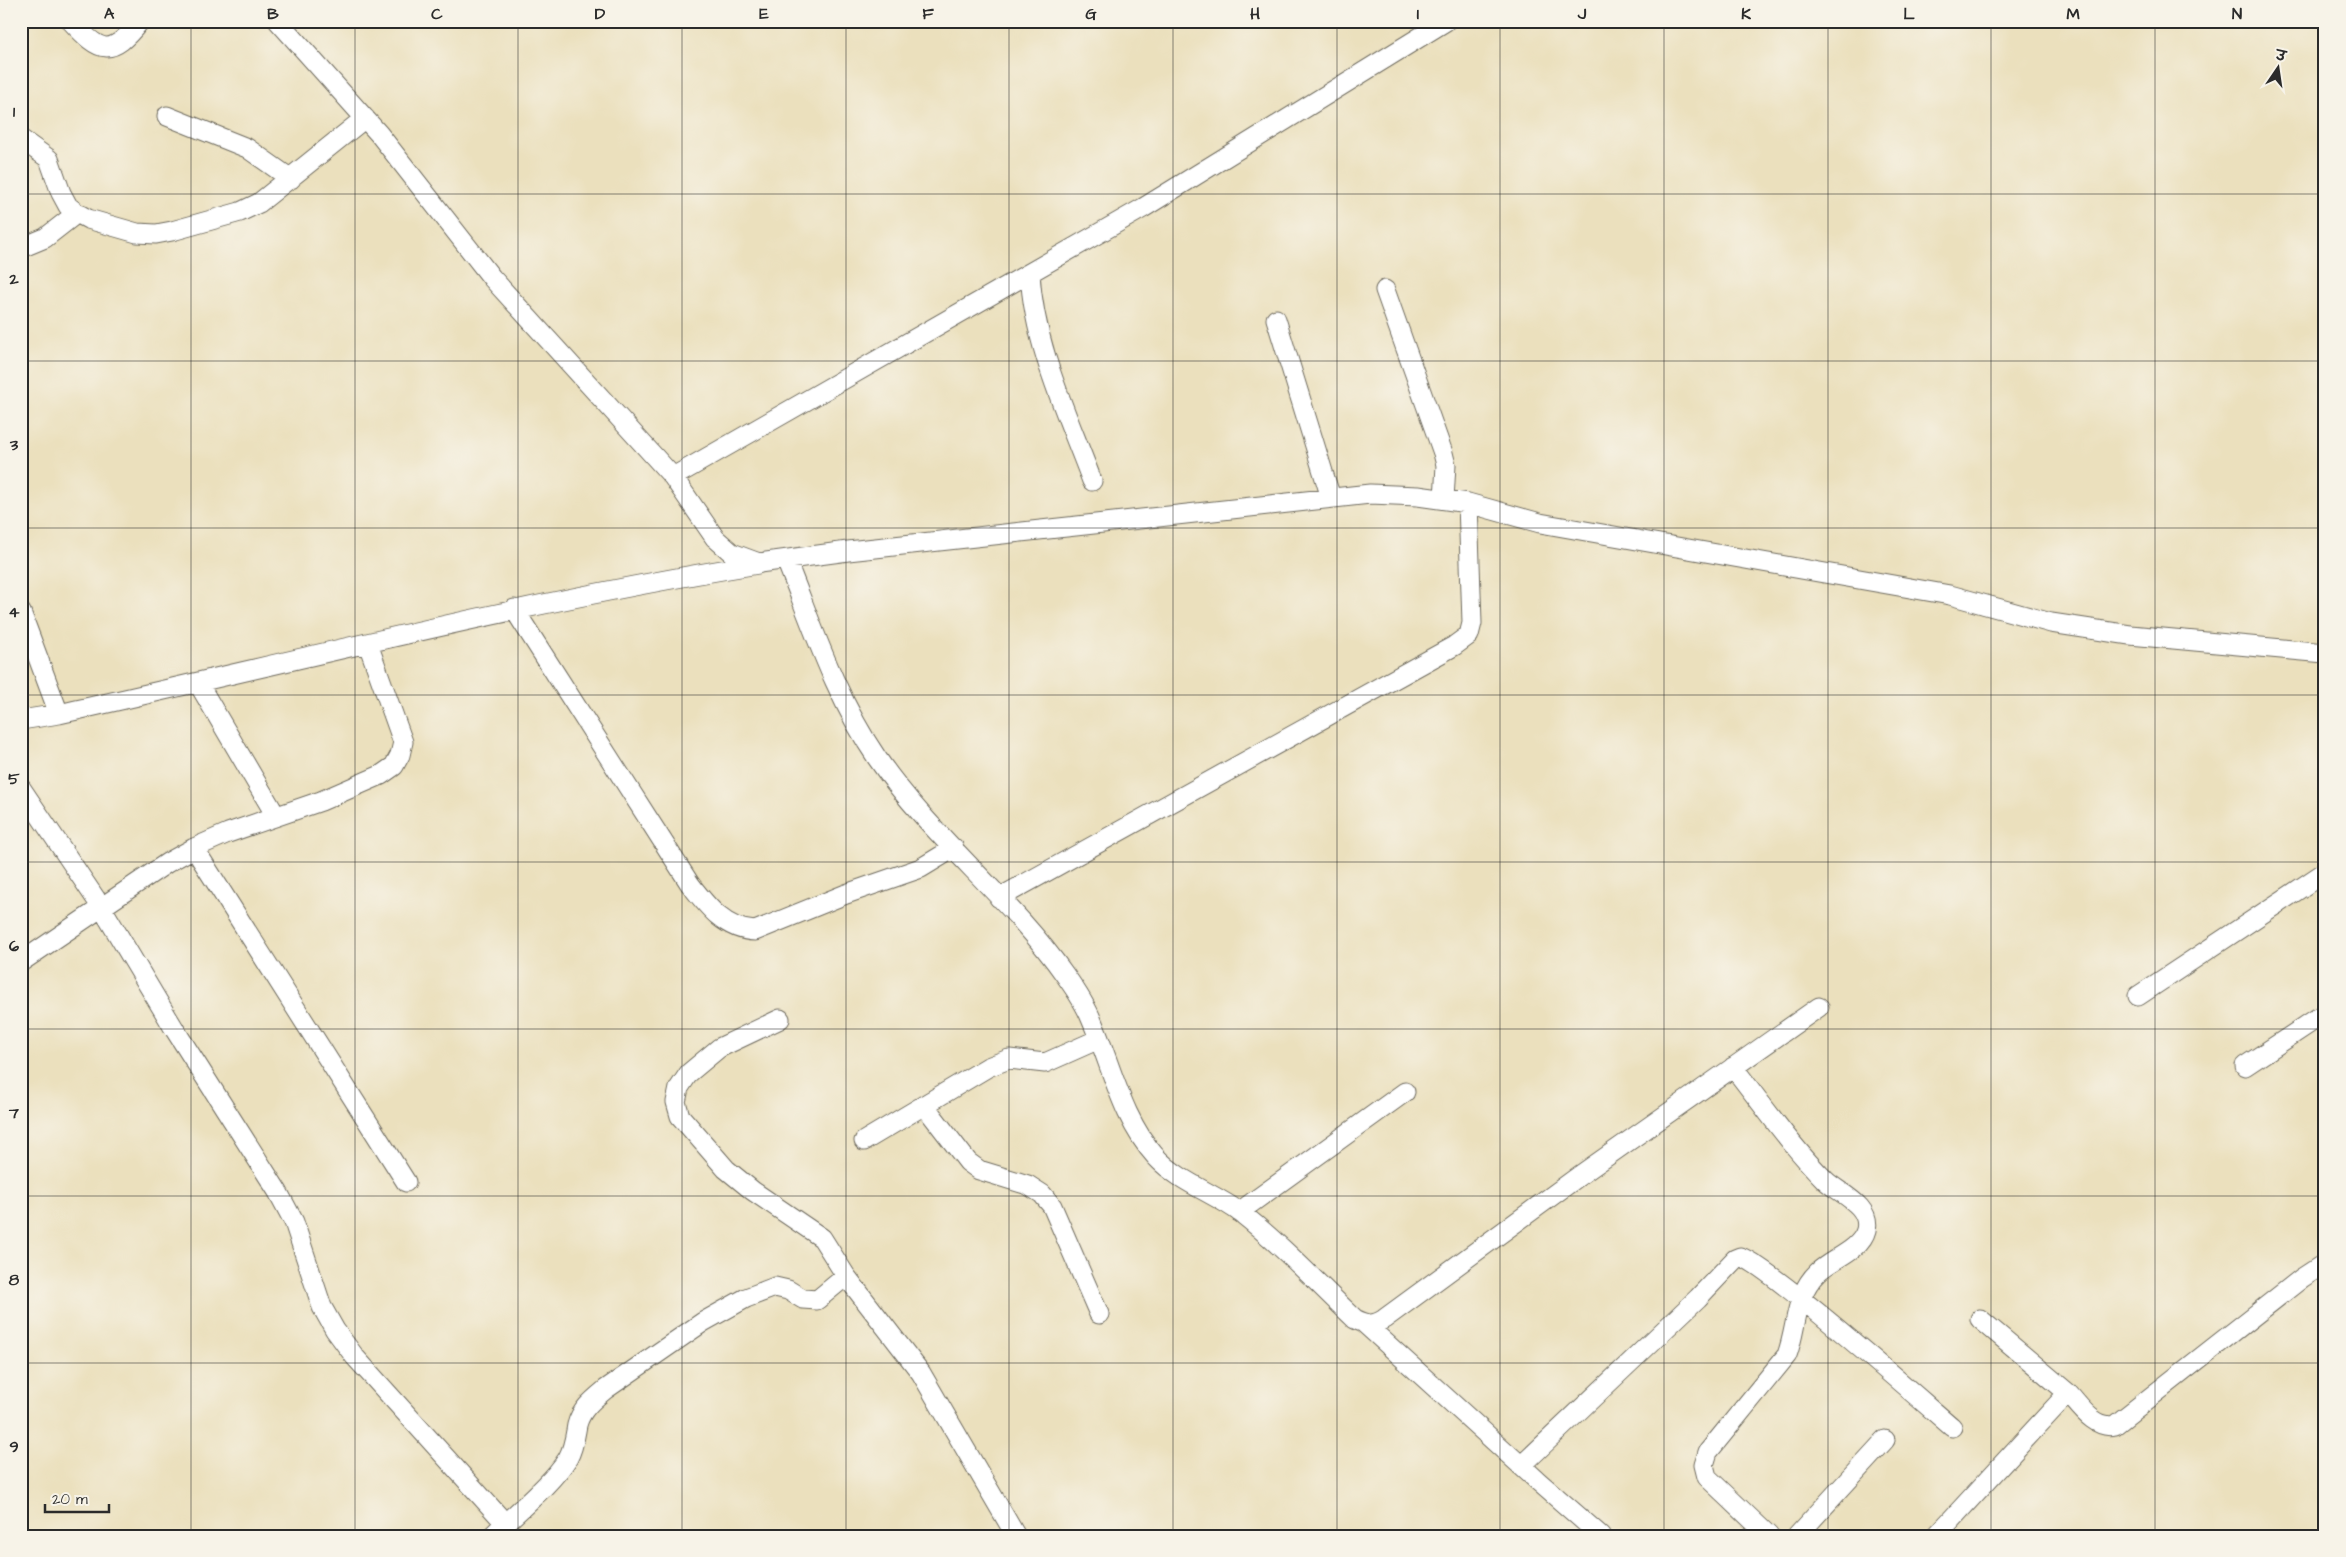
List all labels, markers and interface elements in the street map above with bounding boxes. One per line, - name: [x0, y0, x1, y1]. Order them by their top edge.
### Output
- text: A: [104, 3, 115, 25]
- text: B: [267, 3, 279, 25]
- text: C: [431, 3, 443, 25]
- text: D: [595, 3, 606, 25]
- text: E: [759, 3, 769, 25]
- text: F: [922, 3, 934, 25]
- text: G: [1085, 3, 1097, 25]
- text: H: [1250, 3, 1260, 25]
- text: I: [1417, 3, 1419, 25]
- text: J: [1577, 3, 1587, 25]
- text: K: [1741, 3, 1751, 25]
- text: L: [1903, 3, 1915, 25]
- text: M: [2066, 3, 2080, 25]
- text: N: [2232, 3, 2242, 25]
- north arrow: [2254, 42, 2304, 92]
- text: उ: [2272, 45, 2289, 67]
- text: 1: [13, 101, 16, 123]
- text: 2: [8, 268, 19, 290]
- text: 3: [9, 434, 19, 456]
- text: 4: [9, 601, 20, 623]
- text: 5: [8, 768, 20, 790]
- text: 6: [9, 935, 19, 957]
- text: 7: [8, 1102, 19, 1124]
- text: 8: [9, 1269, 20, 1291]
- text: 9: [9, 1436, 19, 1458]
- scale bar: [45, 1482, 109, 1514]
- text: 20 m: [52, 1489, 88, 1510]

